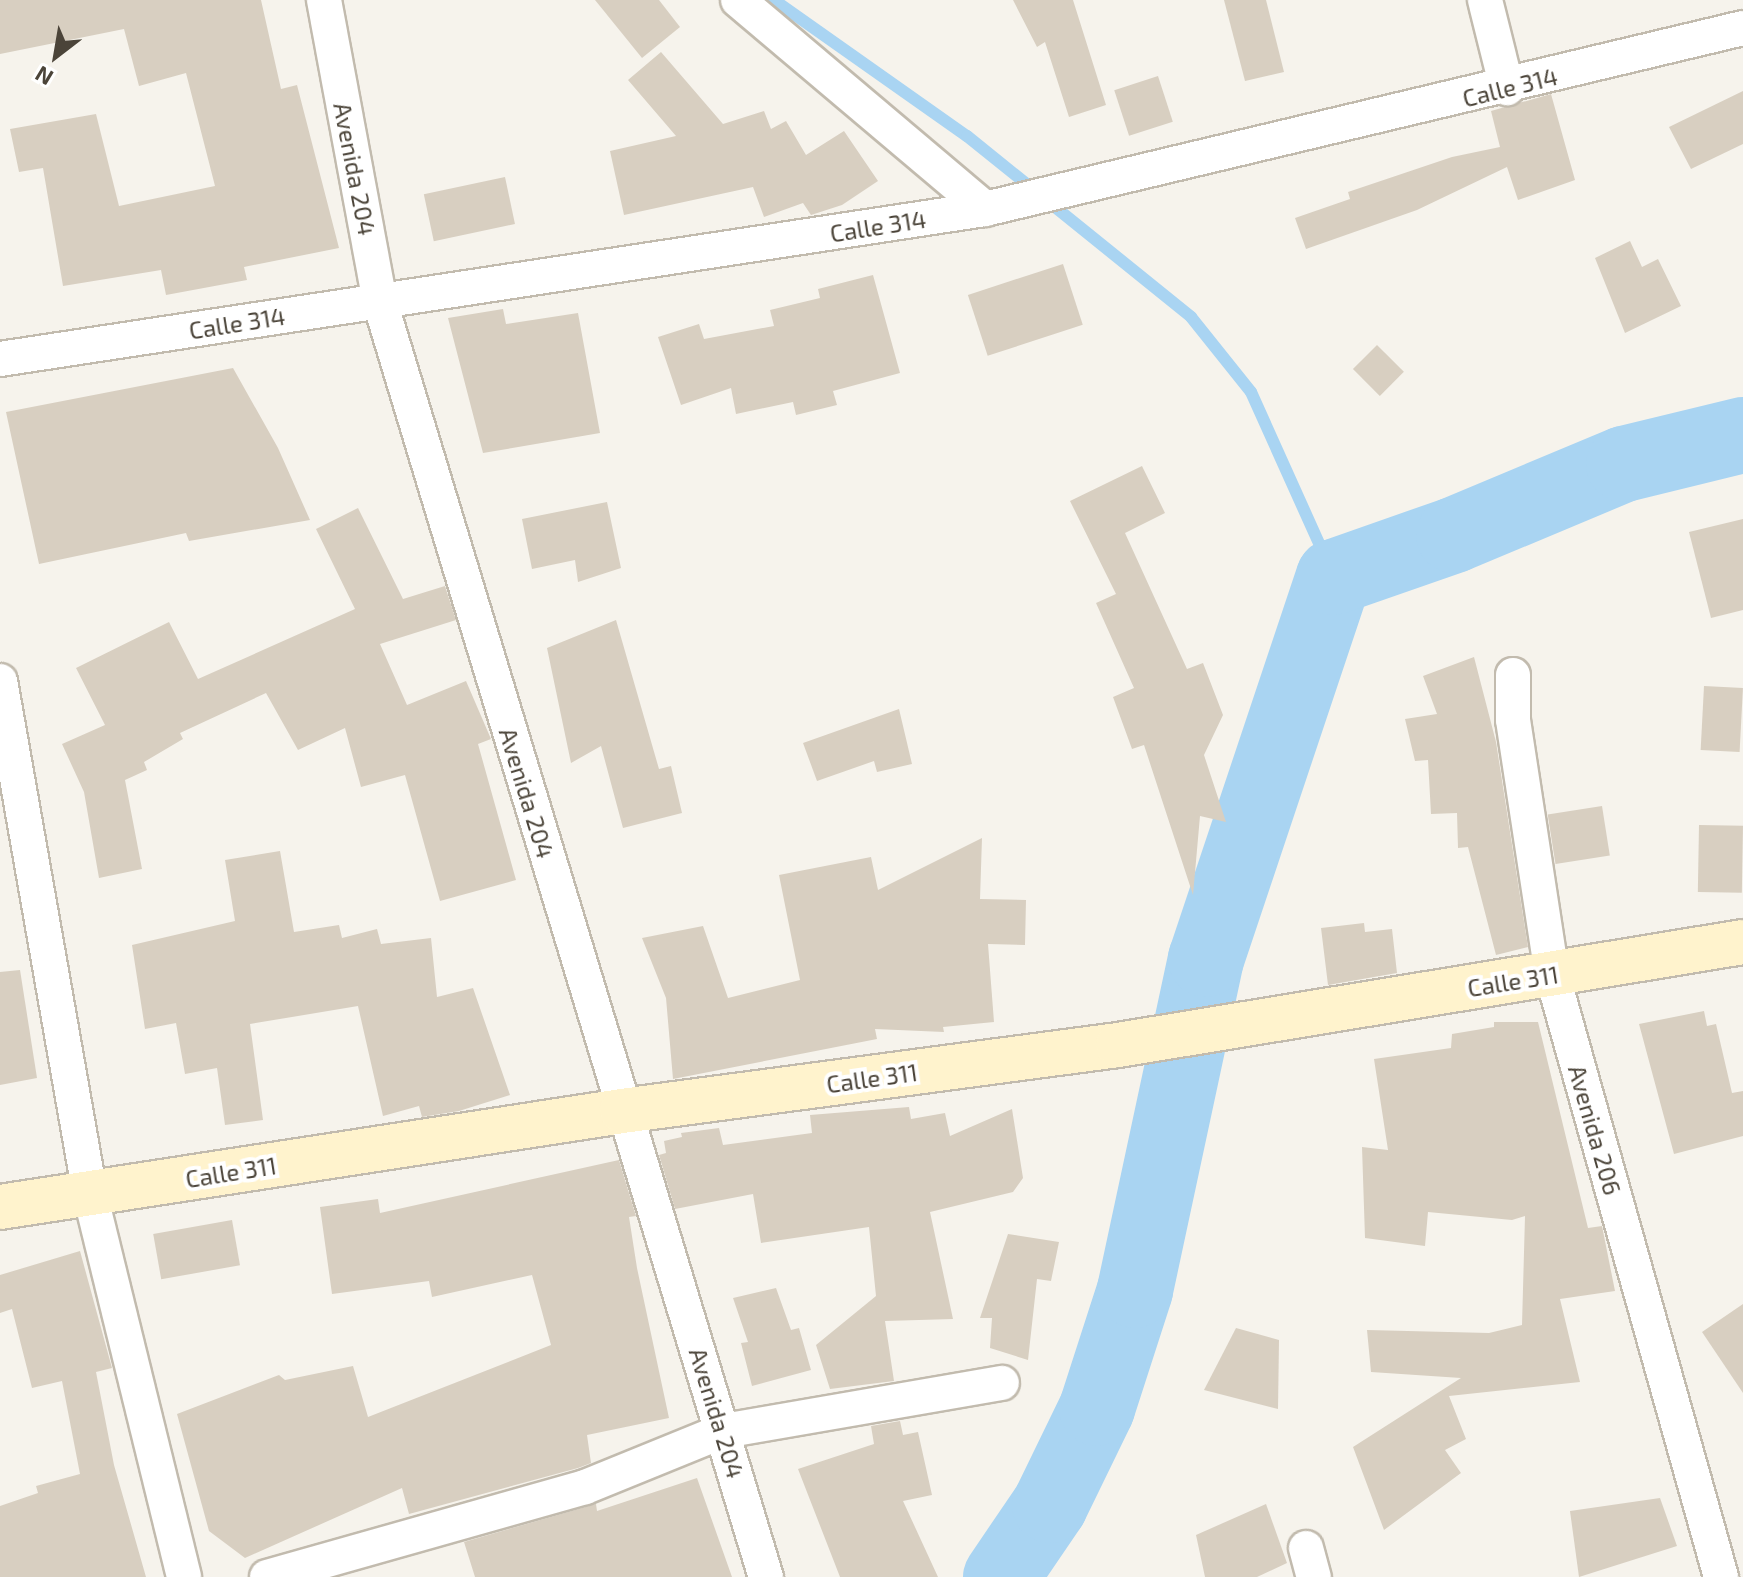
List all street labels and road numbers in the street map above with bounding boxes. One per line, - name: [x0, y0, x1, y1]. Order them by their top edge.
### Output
- street label: Calle 314: [1459, 61, 1561, 113]
- street label: Avenida 204: [328, 100, 382, 238]
- street label: Calle 314: [828, 204, 928, 248]
- street label: Calle 314: [187, 301, 287, 345]
- street label: Avenida 204: [494, 724, 560, 862]
- street label: Calle 311: [1465, 960, 1561, 1002]
- street label: Calle 311: [825, 1057, 919, 1099]
- street label: Avenida 206: [1563, 1062, 1627, 1198]
- street label: Calle 311: [183, 1151, 279, 1193]
- street label: Avenida 204: [684, 1344, 750, 1482]

